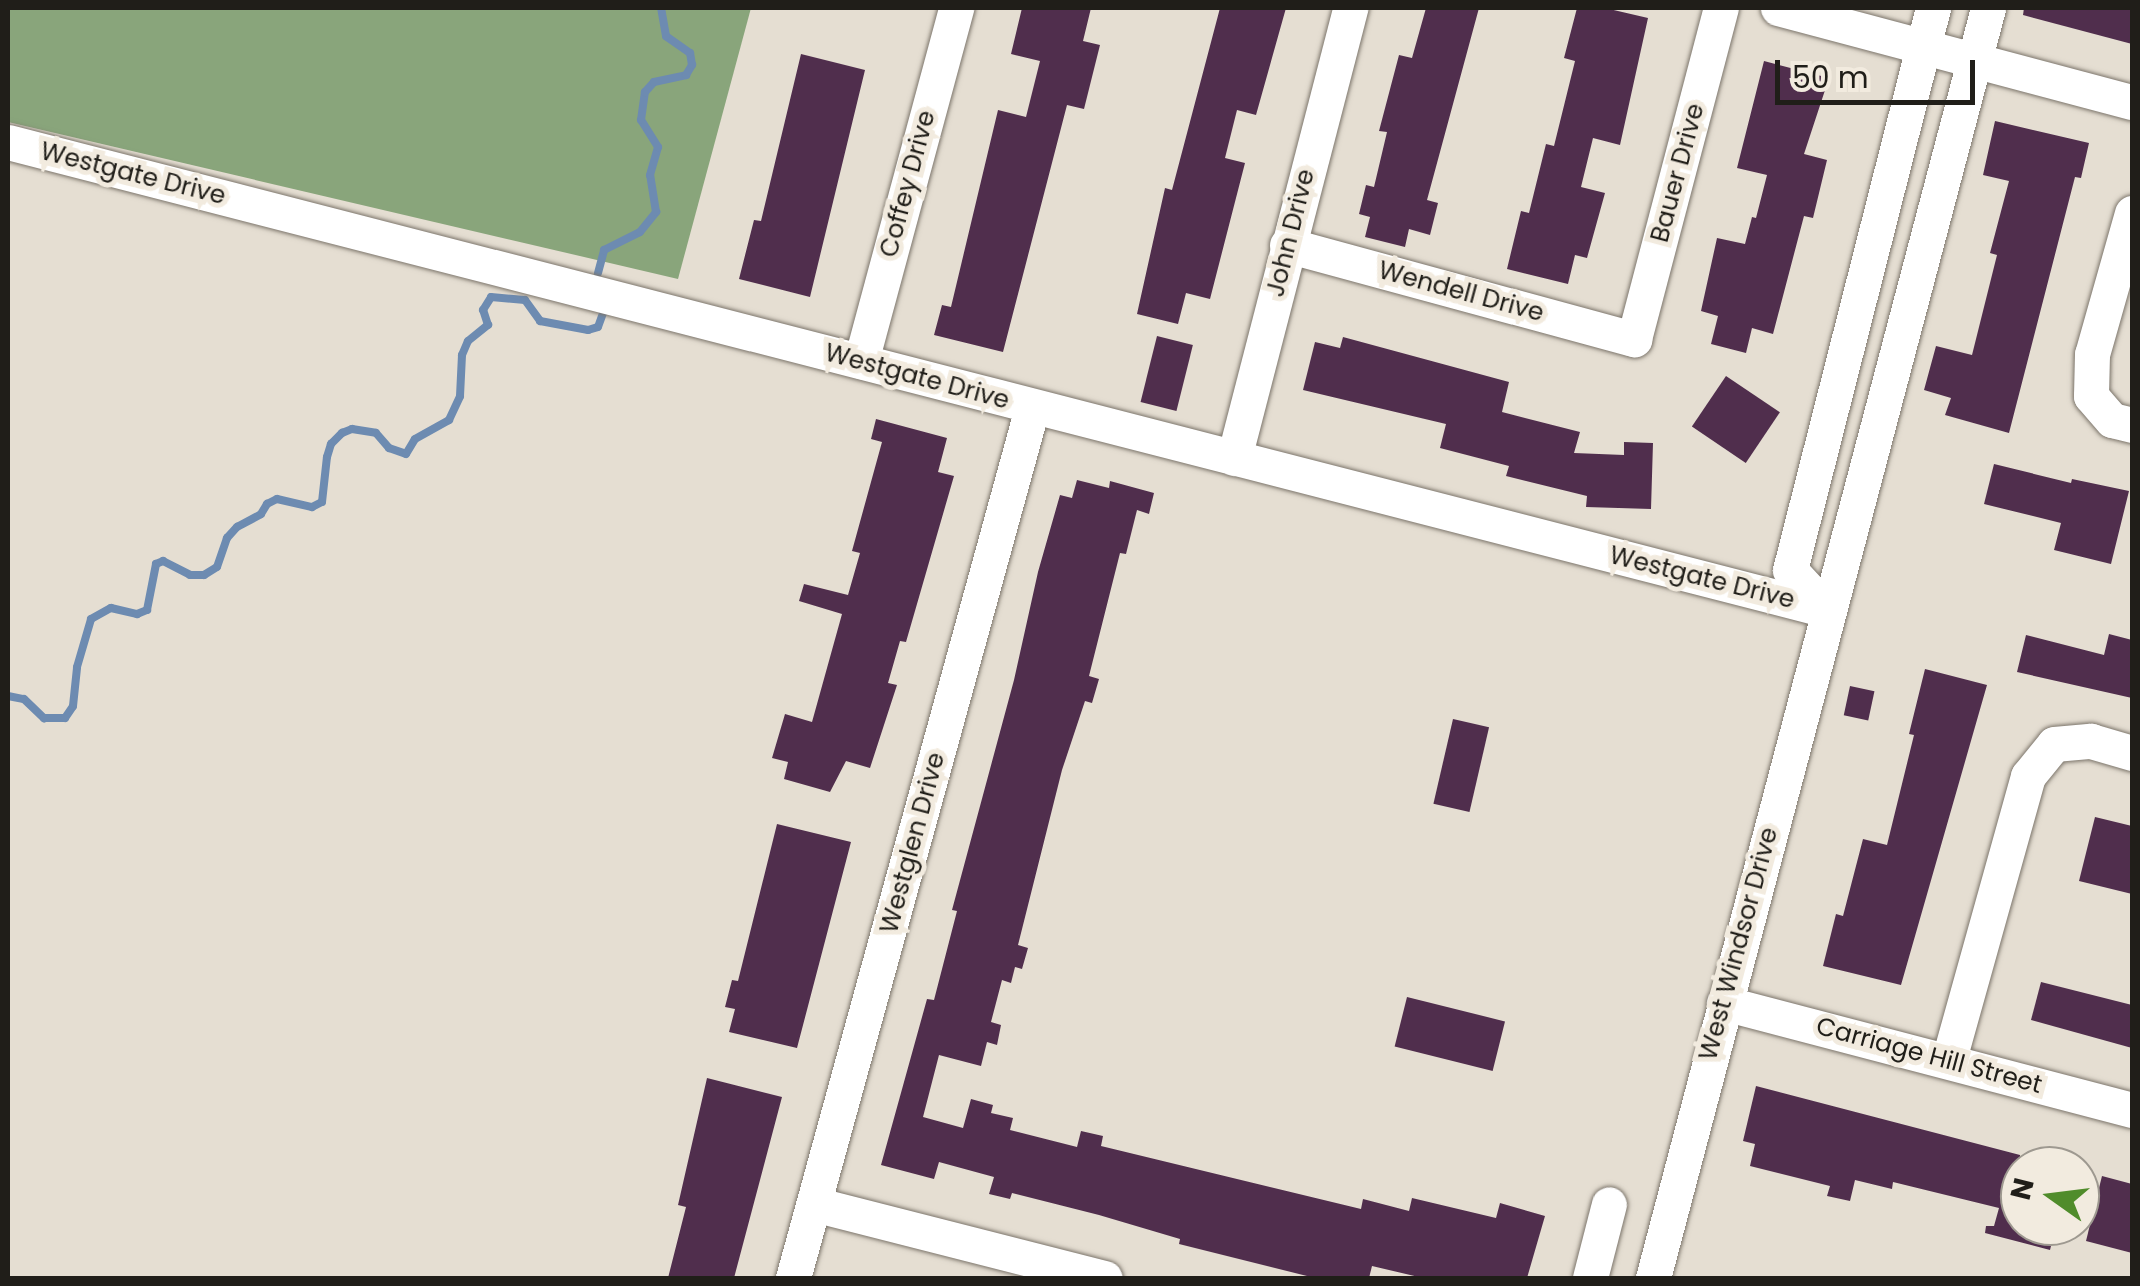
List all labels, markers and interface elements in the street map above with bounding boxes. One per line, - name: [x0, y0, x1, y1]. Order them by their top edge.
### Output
- scale bar: [1780, 40, 1980, 102]
- text: 50 m: [1792, 56, 1869, 99]
- street label: Bauer Drive: [1645, 100, 1711, 246]
- street label: Coffey Drive: [874, 107, 942, 261]
- street label: Westgate Drive: [37, 136, 229, 212]
- street label: John Drive: [1261, 166, 1321, 300]
- street label: Wendell Drive: [1375, 256, 1547, 328]
- street label: Westgate Drive: [821, 338, 1013, 416]
- street label: Westgate Drive: [1606, 540, 1798, 616]
- street label: Westglen Drive: [874, 749, 952, 937]
- street label: West Windsor Drive: [1693, 824, 1785, 1064]
- street label: Carriage Hill Street: [1813, 1011, 2045, 1101]
- north arrow: [2000, 1146, 2100, 1246]
- text: N: [2001, 1174, 2044, 1204]

